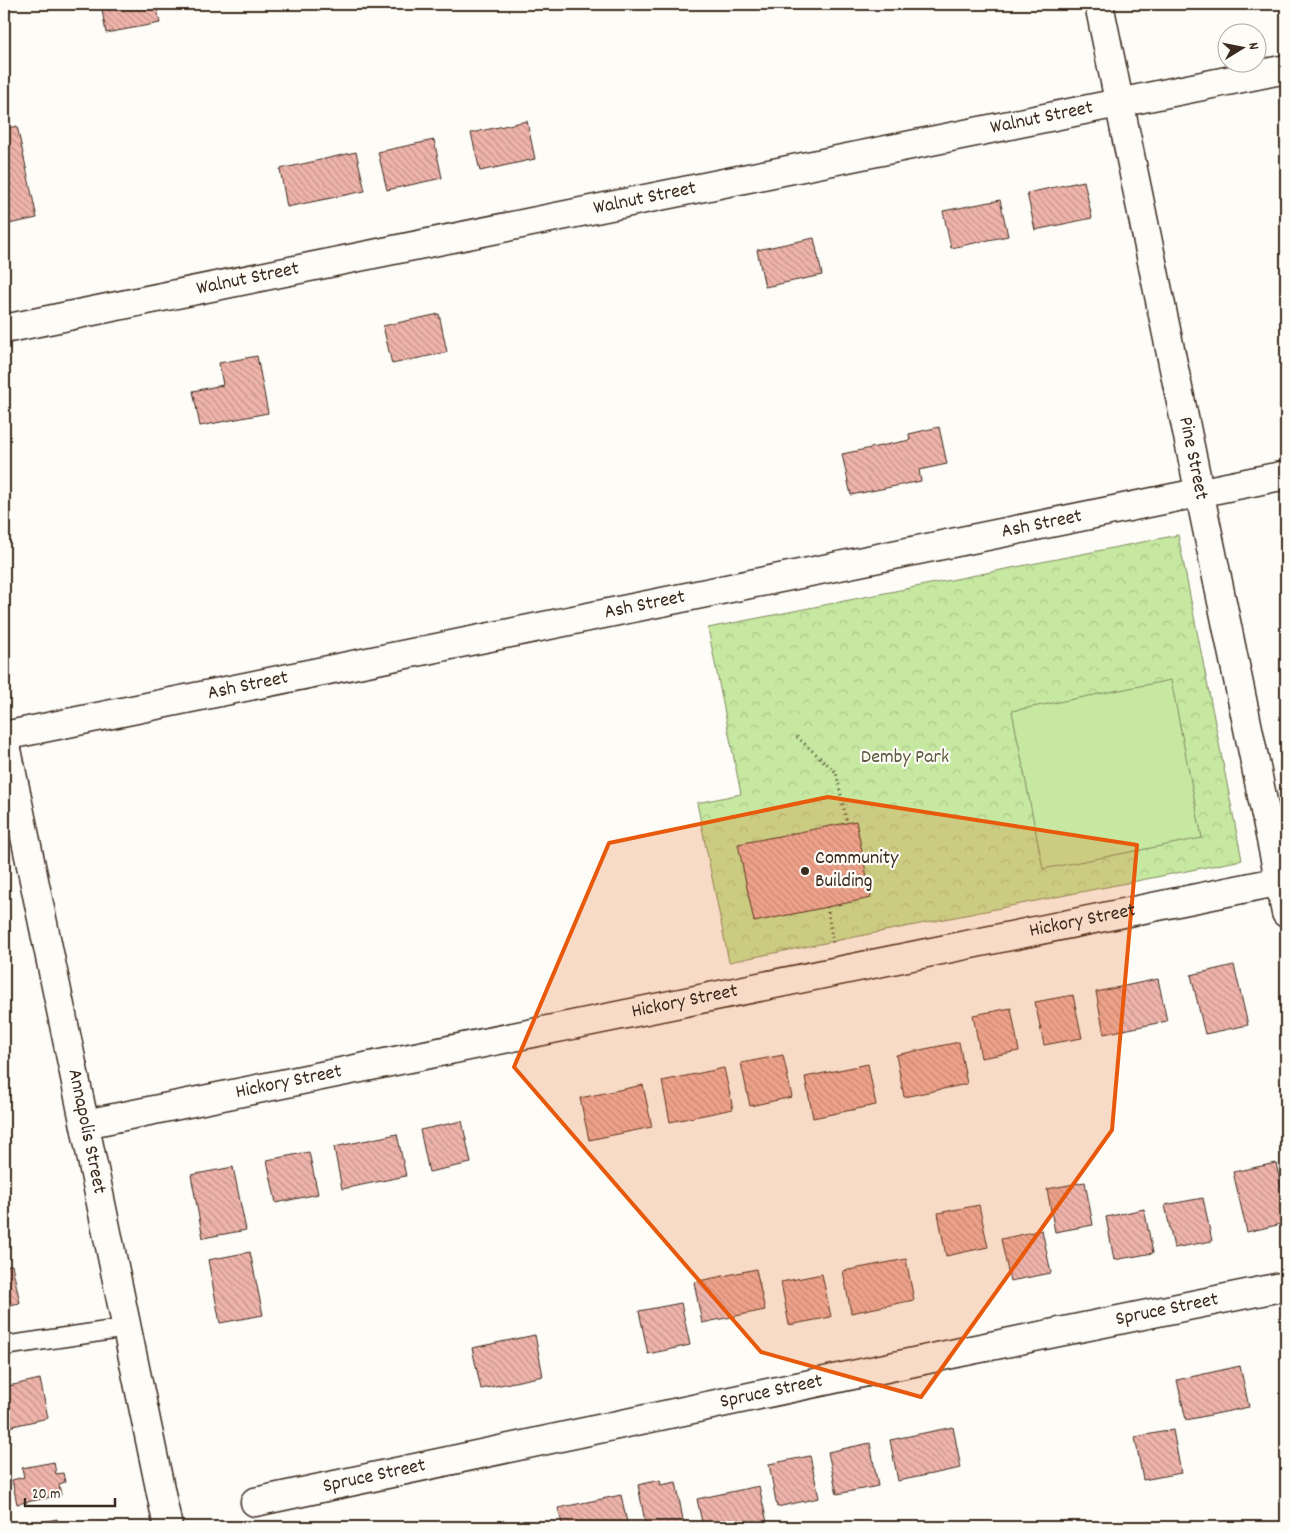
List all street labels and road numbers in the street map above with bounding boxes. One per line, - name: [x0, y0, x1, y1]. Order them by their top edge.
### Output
- street label: Walnut Street: [988, 94, 1096, 143]
- street label: Walnut Street: [591, 175, 699, 223]
- street label: Walnut Street: [194, 255, 302, 304]
- street label: Pine Street: [1170, 414, 1215, 502]
- street label: Ash Street: [999, 503, 1085, 547]
- street label: Ash Street: [602, 584, 688, 627]
- street label: Ash Street: [205, 664, 291, 708]
- street label: Hickory Street: [1027, 897, 1138, 946]
- street label: Hickory Street: [629, 978, 740, 1027]
- street label: Hickory Street: [233, 1058, 344, 1107]
- street label: Annapolis Street: [60, 1067, 113, 1197]
- street label: Spruce Street: [1113, 1286, 1221, 1334]
- street label: Spruce Street: [718, 1368, 825, 1417]
- street label: Spruce Street: [320, 1452, 428, 1501]

